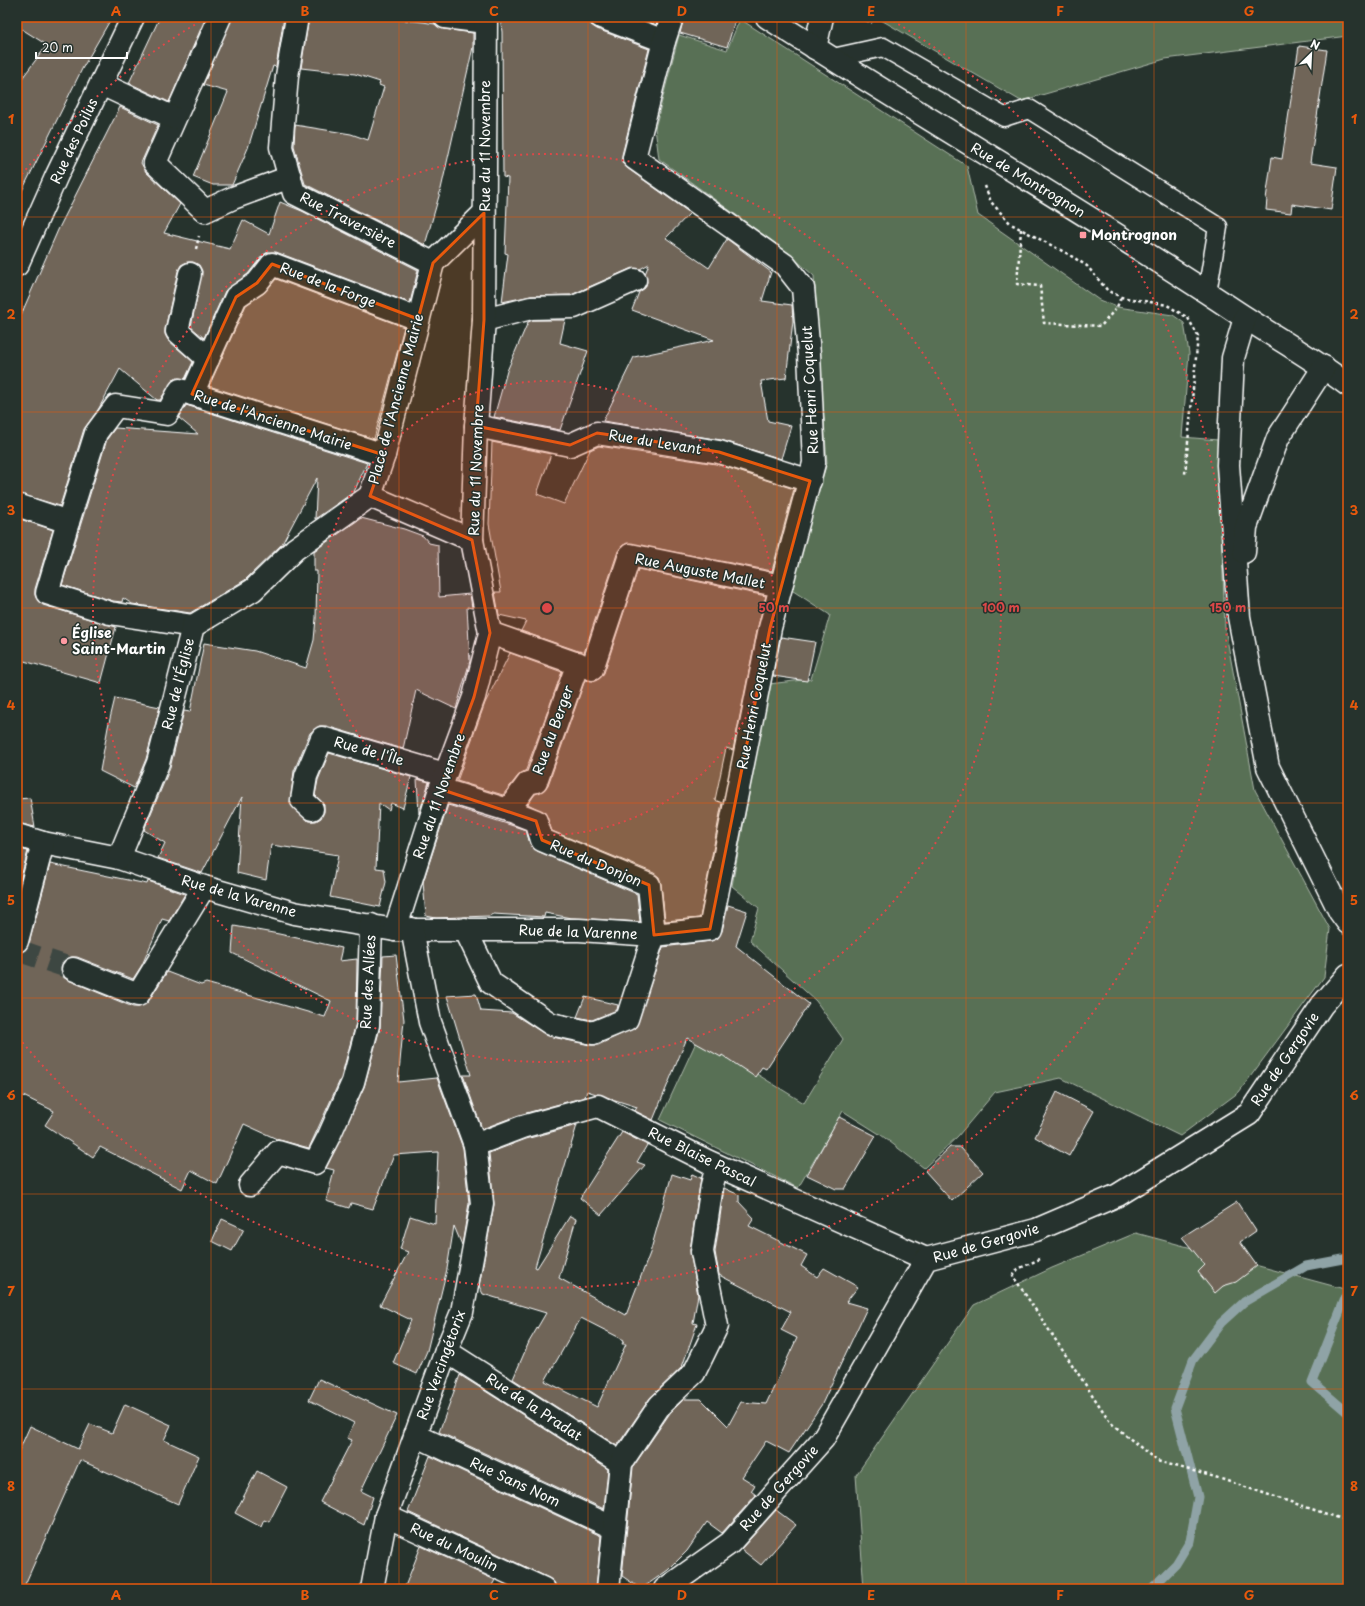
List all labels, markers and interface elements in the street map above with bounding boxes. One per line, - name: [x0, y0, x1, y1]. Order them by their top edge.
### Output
- text: A: [111, 1, 121, 20]
- text: B: [301, 1, 310, 20]
- text: C: [489, 1, 499, 20]
- text: D: [677, 1, 687, 20]
- text: E: [867, 1, 875, 20]
- text: F: [1056, 1, 1064, 20]
- text: G: [1244, 1, 1254, 20]
- scale bar: [36, 34, 127, 60]
- north arrow: [1291, 34, 1331, 74]
- text: N: [1308, 35, 1323, 54]
- text: 20 m: [42, 38, 73, 56]
- street label: Rue du 11 Novembre: [474, 80, 495, 212]
- street label: Rue des Poilus: [45, 95, 103, 187]
- text: 1: [8, 109, 14, 128]
- text: 1: [1351, 109, 1357, 128]
- street label: Rue de Montrognon: [967, 137, 1090, 222]
- street label: Rue Traversière: [296, 186, 400, 253]
- place label: Montrognon: [1091, 224, 1177, 245]
- marker: Montrognon: [1078, 230, 1088, 240]
- street label: Rue de la Forge: [277, 257, 379, 313]
- text: 2: [6, 304, 16, 323]
- text: 2: [1349, 304, 1359, 323]
- street label: Place de l'Ancienne Mairie: [363, 311, 428, 487]
- street label: Rue Henri Coquelut: [796, 325, 823, 455]
- street label: Rue de l'Ancienne Mairie: [191, 384, 355, 455]
- street label: Rue du 11 Novembre: [463, 403, 488, 536]
- street label: Rue du Levant: [607, 424, 703, 459]
- text: 3: [7, 500, 16, 519]
- text: 3: [1350, 500, 1359, 519]
- street label: Rue Auguste Mallet: [633, 548, 767, 593]
- text: 50 m: [758, 598, 790, 616]
- text: 100 m: [982, 598, 1020, 616]
- text: 150 m: [1210, 598, 1246, 616]
- centre of rings: [540, 601, 554, 615]
- place label: Église Saint-Martin: [72, 622, 166, 659]
- marker: Église Saint-Martin: [59, 636, 69, 646]
- street label: Rue de l'Église: [156, 636, 199, 732]
- street label: Rue Henri Coquelut: [731, 640, 776, 771]
- street label: Rue du Berger: [527, 682, 579, 778]
- text: 4: [7, 695, 16, 714]
- text: 4: [1350, 695, 1359, 714]
- street label: Rue du 11 Novembre: [407, 730, 470, 862]
- street label: Rue de l'Île: [332, 731, 407, 771]
- street label: Rue du Donjon: [547, 834, 645, 891]
- street label: Rue de la Varenne: [179, 869, 300, 922]
- text: 5: [7, 890, 15, 909]
- text: 5: [1350, 890, 1358, 909]
- street label: Rue de la Varenne: [518, 919, 638, 944]
- street label: Rue des Allées: [355, 934, 380, 1030]
- street label: Rue de Gergovie: [1245, 1008, 1324, 1110]
- text: 6: [6, 1085, 16, 1104]
- text: 6: [1349, 1085, 1359, 1104]
- street label: Rue Blaise Pascal: [645, 1121, 760, 1192]
- street label: Rue de Gergovie: [930, 1217, 1041, 1268]
- text: 7: [7, 1281, 15, 1300]
- text: 7: [1350, 1281, 1358, 1300]
- street label: Rue Vercingétorix: [411, 1307, 470, 1423]
- street label: Rue de la Pradat: [482, 1368, 587, 1446]
- street label: Rue de Gergovie: [734, 1440, 823, 1535]
- street label: Rue Sans Nom: [467, 1451, 564, 1512]
- text: 8: [7, 1476, 15, 1495]
- text: 8: [1350, 1476, 1358, 1495]
- street label: Rue du Moulin: [407, 1517, 502, 1576]
- text: A: [111, 1585, 121, 1604]
- text: B: [301, 1585, 310, 1604]
- text: C: [489, 1585, 499, 1604]
- text: D: [677, 1585, 687, 1604]
- text: E: [867, 1585, 875, 1604]
- text: F: [1056, 1585, 1064, 1604]
- text: G: [1244, 1585, 1254, 1604]

